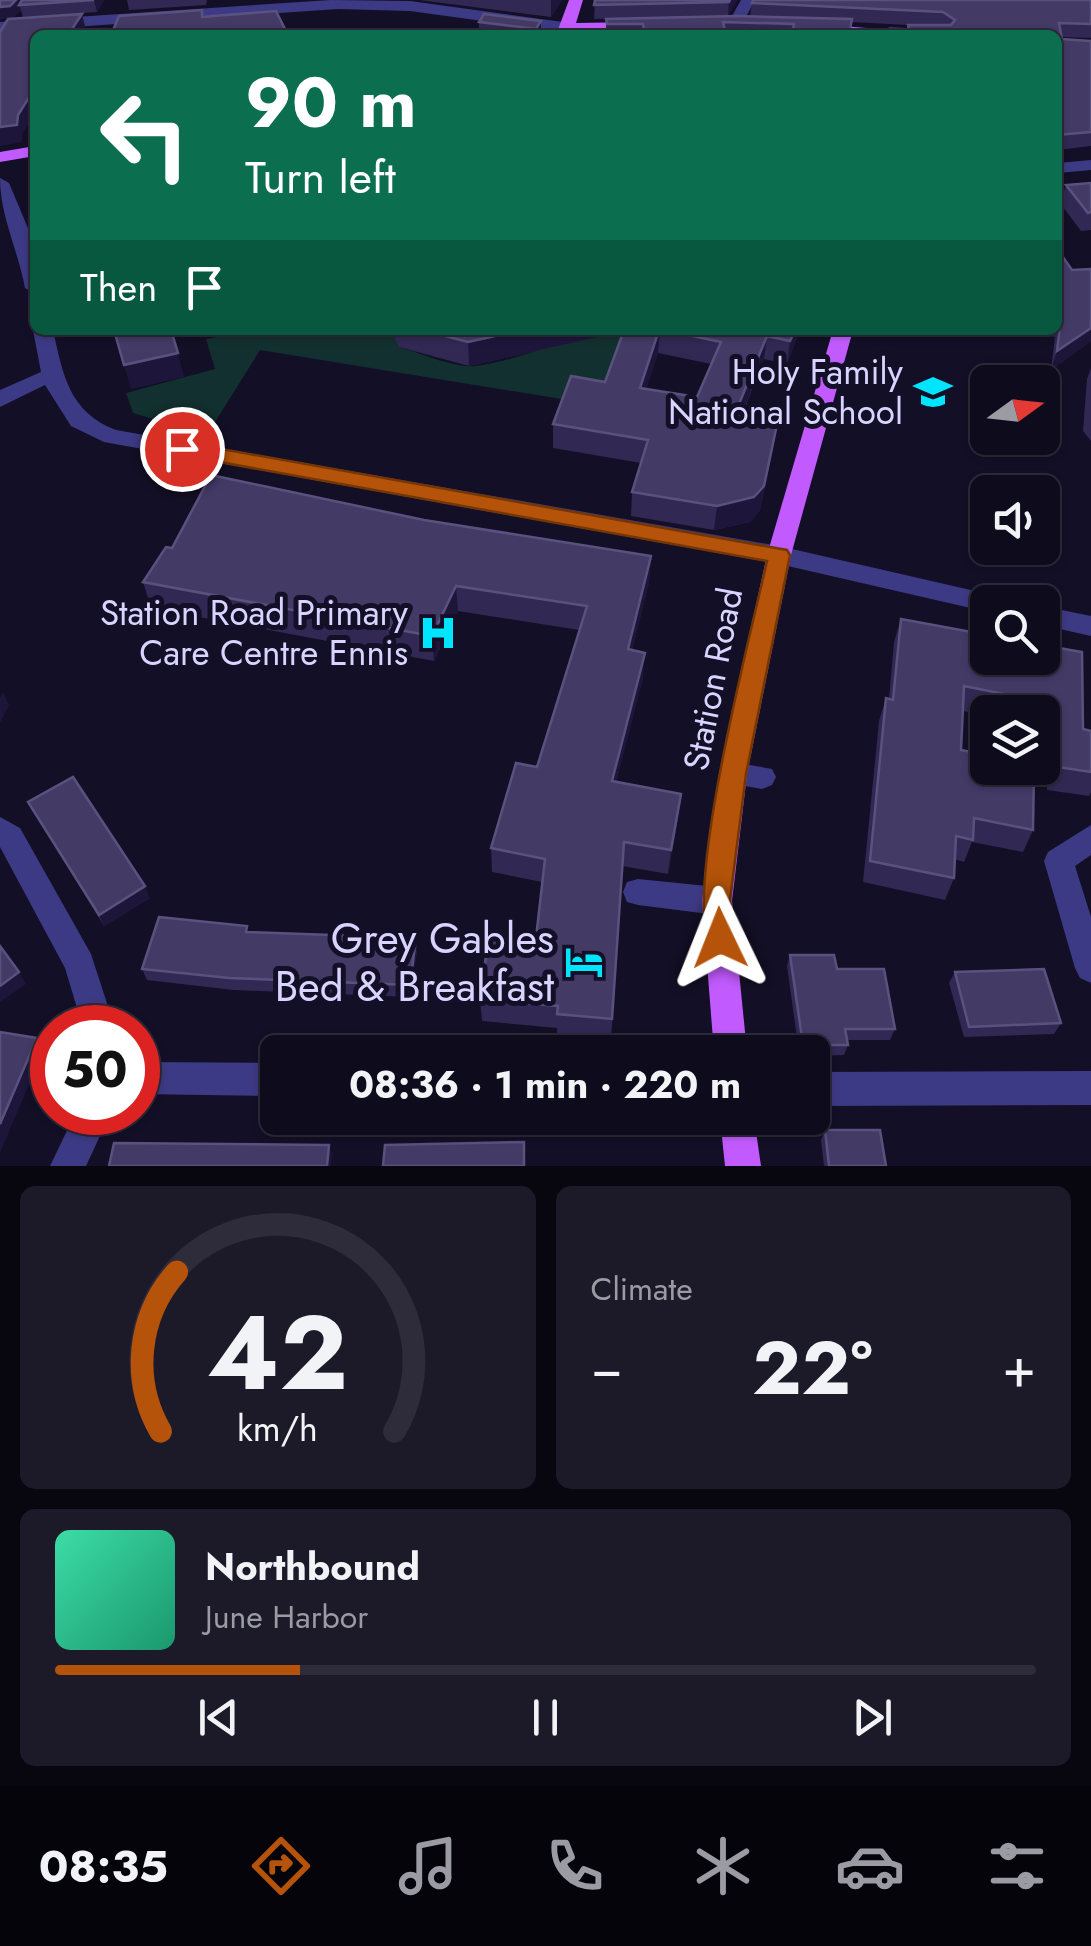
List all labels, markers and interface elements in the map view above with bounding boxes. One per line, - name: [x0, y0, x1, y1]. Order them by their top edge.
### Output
- text: 90 m: [245, 52, 417, 153]
- icon: left: [80, 70, 210, 200]
- text: Turn left: [245, 145, 396, 210]
- text: Then: [80, 260, 157, 315]
- icon: arrive: [177, 260, 232, 315]
- place label: Holy Family National School: [668, 347, 904, 437]
- north arrow: [970, 365, 1060, 455]
- map controls: [970, 365, 1060, 785]
- school or university icon: Holy Family National School: [912, 371, 954, 413]
- pin: [140, 407, 225, 492]
- icon: arrive: [155, 422, 210, 477]
- button: sound: [970, 475, 1060, 565]
- street label: Station Road: [671, 583, 755, 775]
- button: search: [970, 585, 1060, 675]
- place label: Station Road Primary Care Centre Ennis: [100, 588, 409, 678]
- hospital icon: Station Road Primary Care Centre Ennis: [417, 612, 459, 654]
- button: layers: [970, 695, 1060, 785]
- position arrow: [668, 886, 772, 990]
- place label: Grey Gables Bed & Breakfast: [275, 908, 554, 1017]
- hotel icon: Grey Gables Bed & Breakfast: [563, 941, 605, 983]
- speed limit sign: 50: [30, 1005, 160, 1135]
- text: 08:36 · 1 min · 220 m: [349, 1057, 741, 1112]
- text: Climate: [591, 1266, 693, 1312]
- text: 42: [207, 1278, 348, 1428]
- text: 22°: [752, 1314, 873, 1422]
- text: −: [591, 1328, 623, 1408]
- text: +: [1002, 1328, 1036, 1408]
- text: km/h: [237, 1403, 318, 1454]
- text: Northbound: [205, 1539, 420, 1594]
- text: June Harbor: [205, 1594, 368, 1640]
- icon: previous: [191, 1690, 246, 1745]
- icon: pause: [518, 1690, 573, 1745]
- icon: next: [845, 1690, 900, 1745]
- icon: directions: [246, 1831, 316, 1901]
- icon: music: [393, 1831, 463, 1901]
- icon: phone: [540, 1831, 610, 1901]
- icon: climate: [688, 1831, 758, 1901]
- icon: car: [835, 1831, 905, 1901]
- icon: filters: [982, 1831, 1052, 1901]
- text: 08:35: [39, 1834, 168, 1899]

